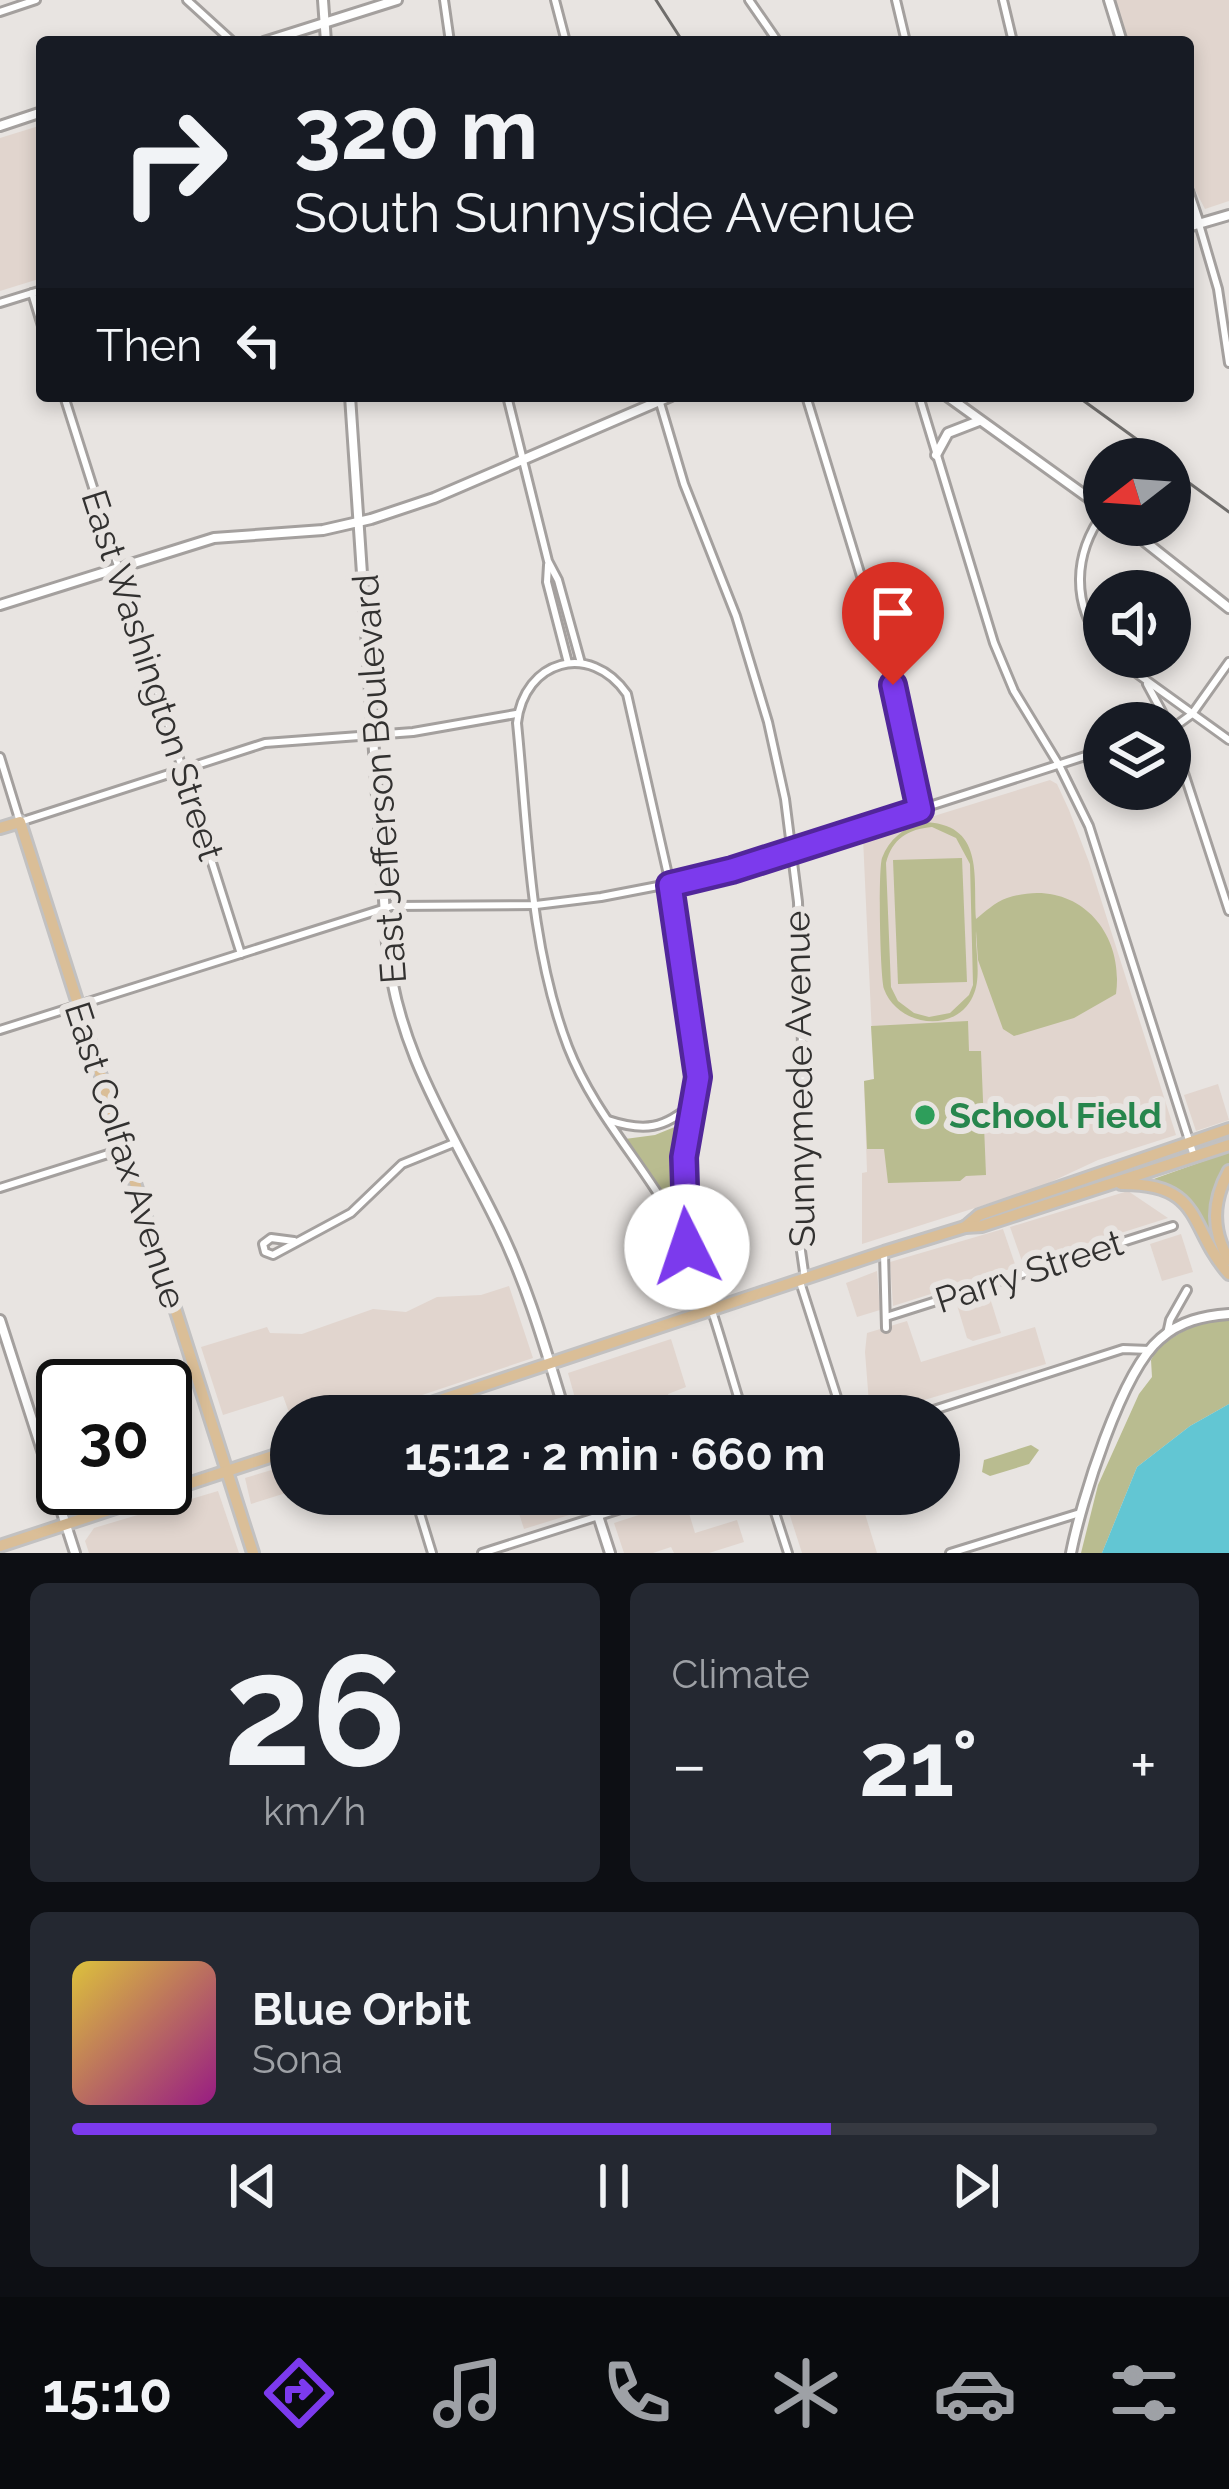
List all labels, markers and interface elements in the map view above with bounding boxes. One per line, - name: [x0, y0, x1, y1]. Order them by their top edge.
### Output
- text: 320 m: [294, 80, 538, 179]
- icon: right: [96, 84, 252, 240]
- text: South Sunnyside Avenue: [294, 181, 915, 245]
- icon: left: [226, 312, 292, 378]
- text: Then: [96, 319, 202, 372]
- north arrow: [1083, 438, 1191, 546]
- map controls: [1083, 438, 1191, 810]
- street label: East Washington Street: [73, 485, 233, 865]
- pin: [842, 562, 944, 685]
- button: sound: [1083, 570, 1191, 678]
- street label: East Jefferson Boulevard: [344, 573, 414, 985]
- icon: arrive: [860, 580, 926, 646]
- button: layers: [1083, 702, 1191, 810]
- street label: Sunnymede Avenue: [775, 910, 823, 1248]
- street label: East Colfax Avenue: [57, 996, 195, 1314]
- place label: School Field: [949, 1094, 1162, 1136]
- marker: School Field: [912, 1102, 938, 1128]
- position arrow: [624, 1184, 750, 1310]
- street label: Parry Street: [930, 1221, 1128, 1321]
- speed limit sign: 30: [36, 1359, 192, 1515]
- text: 15:12 · 2 min · 660 m: [404, 1428, 826, 1481]
- text: 26: [223, 1618, 406, 1802]
- text: Climate: [672, 1651, 810, 1697]
- text: 21°: [859, 1711, 978, 1817]
- text: −: [672, 1726, 707, 1803]
- text: +: [1130, 1726, 1157, 1803]
- text: km/h: [263, 1788, 366, 1834]
- text: Blue Orbit: [252, 1983, 471, 2036]
- text: Sona: [252, 2036, 343, 2082]
- icon: previous: [220, 2153, 286, 2219]
- icon: pause: [581, 2153, 647, 2219]
- icon: next: [943, 2153, 1009, 2219]
- icon: directions: [257, 2351, 341, 2435]
- icon: music: [426, 2351, 510, 2435]
- icon: phone: [595, 2351, 679, 2435]
- icon: climate: [764, 2351, 848, 2435]
- icon: car: [933, 2351, 1017, 2435]
- icon: filters: [1102, 2351, 1186, 2435]
- text: 15:10: [43, 2361, 172, 2425]

